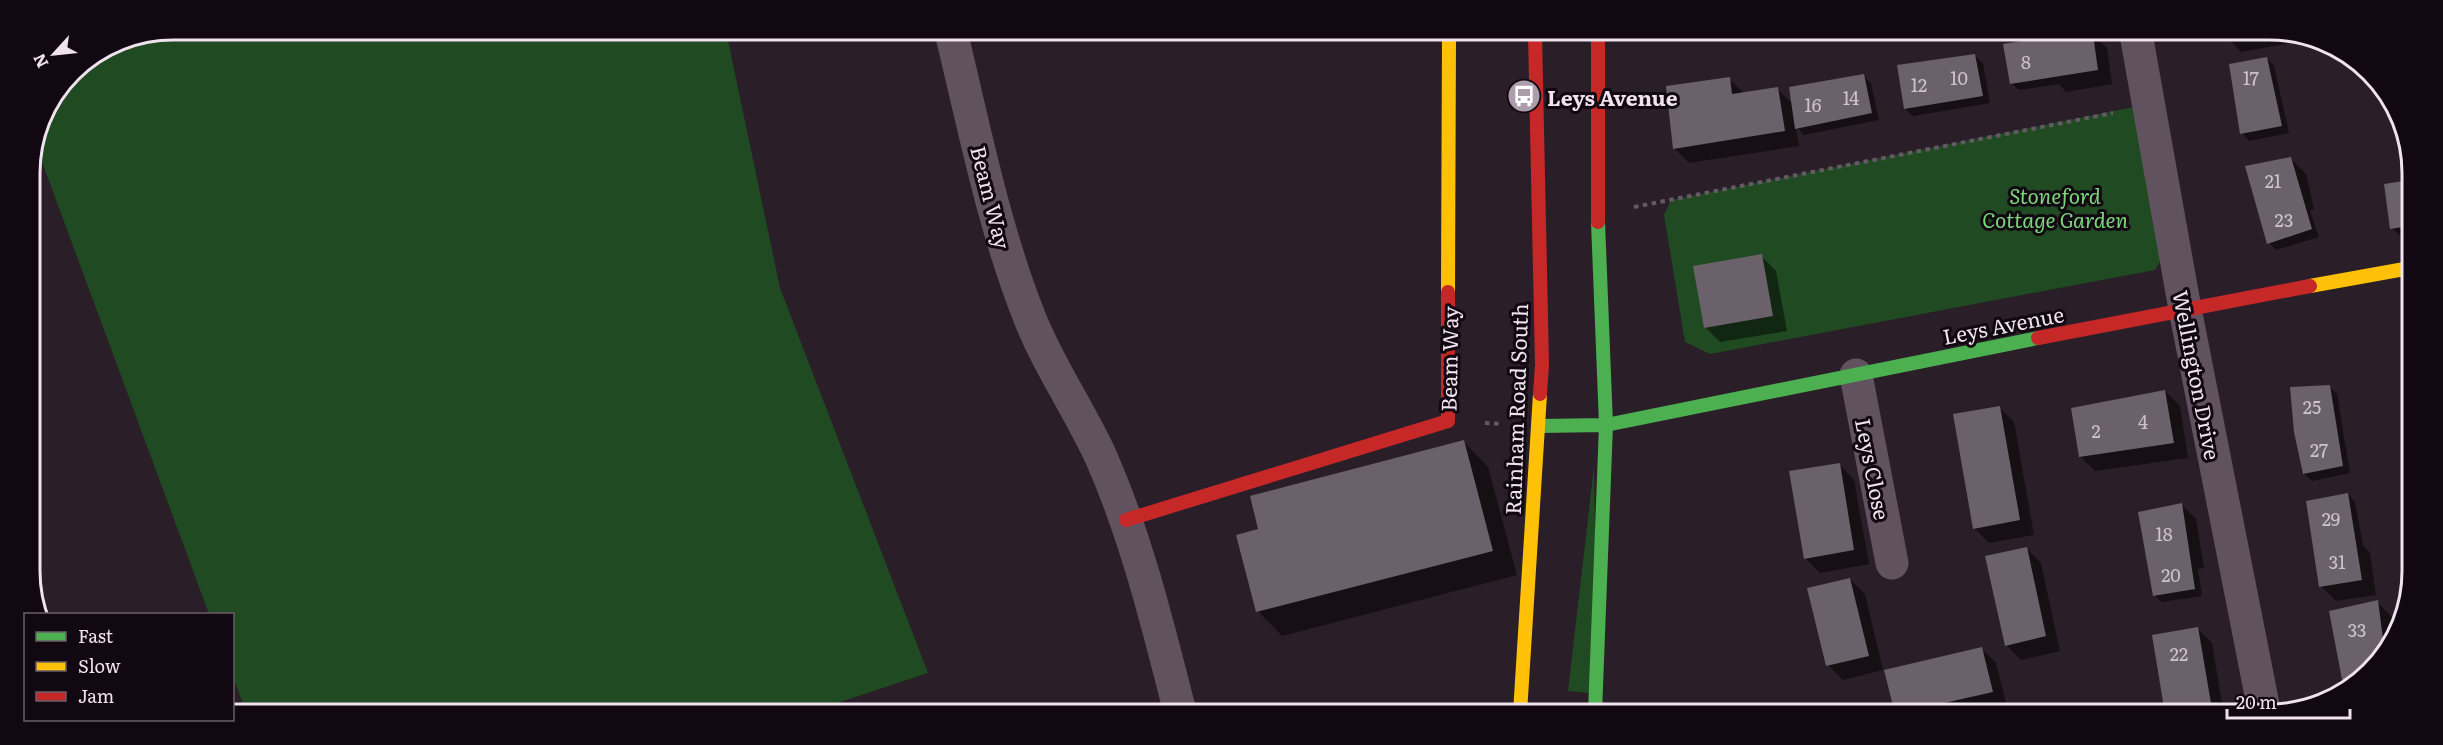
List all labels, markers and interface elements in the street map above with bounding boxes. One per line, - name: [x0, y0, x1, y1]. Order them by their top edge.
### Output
- north arrow: [24, 24, 84, 84]
- house number: 8: [2021, 48, 2031, 75]
- text: N: [26, 50, 53, 73]
- house number: 10: [1950, 64, 1968, 91]
- house number: 17: [2243, 64, 2259, 91]
- house number: 12: [1911, 71, 1927, 98]
- bus stop icon: Leys Avenue: [1506, 78, 1542, 114]
- place label: Leys Avenue: [1547, 81, 1678, 112]
- house number: 14: [1843, 84, 1859, 111]
- house number: 16: [1805, 91, 1822, 118]
- street label: Beam Way: [964, 142, 1020, 253]
- house number: 21: [2265, 167, 2281, 194]
- park label: Stoneford Cottage Garden: [1982, 179, 2128, 234]
- house number: 23: [2275, 206, 2293, 233]
- street label: Wellington Drive: [2166, 288, 2230, 462]
- street label: Leys Avenue: [1940, 297, 2066, 351]
- street label: Rainham Road South: [1496, 303, 1534, 515]
- street label: Beam Way: [1432, 305, 1464, 412]
- house number: 25: [2303, 393, 2321, 420]
- house number: 4: [2138, 408, 2148, 435]
- street label: Leys Close: [1849, 416, 1899, 523]
- house number: 2: [2091, 417, 2101, 444]
- house number: 27: [2310, 436, 2328, 463]
- house number: 29: [2322, 505, 2340, 532]
- house number: 18: [2155, 520, 2173, 547]
- house number: 31: [2328, 548, 2346, 575]
- house number: 20: [2161, 561, 2181, 588]
- legend: [24, 613, 234, 721]
- house number: 33: [2348, 616, 2366, 643]
- text: Fast: [78, 622, 114, 649]
- house number: 22: [2170, 640, 2188, 667]
- text: Slow: [78, 652, 121, 679]
- text: Jam: [78, 682, 114, 709]
- scale bar: [2227, 682, 2350, 720]
- text: 20 m: [2236, 688, 2277, 715]

